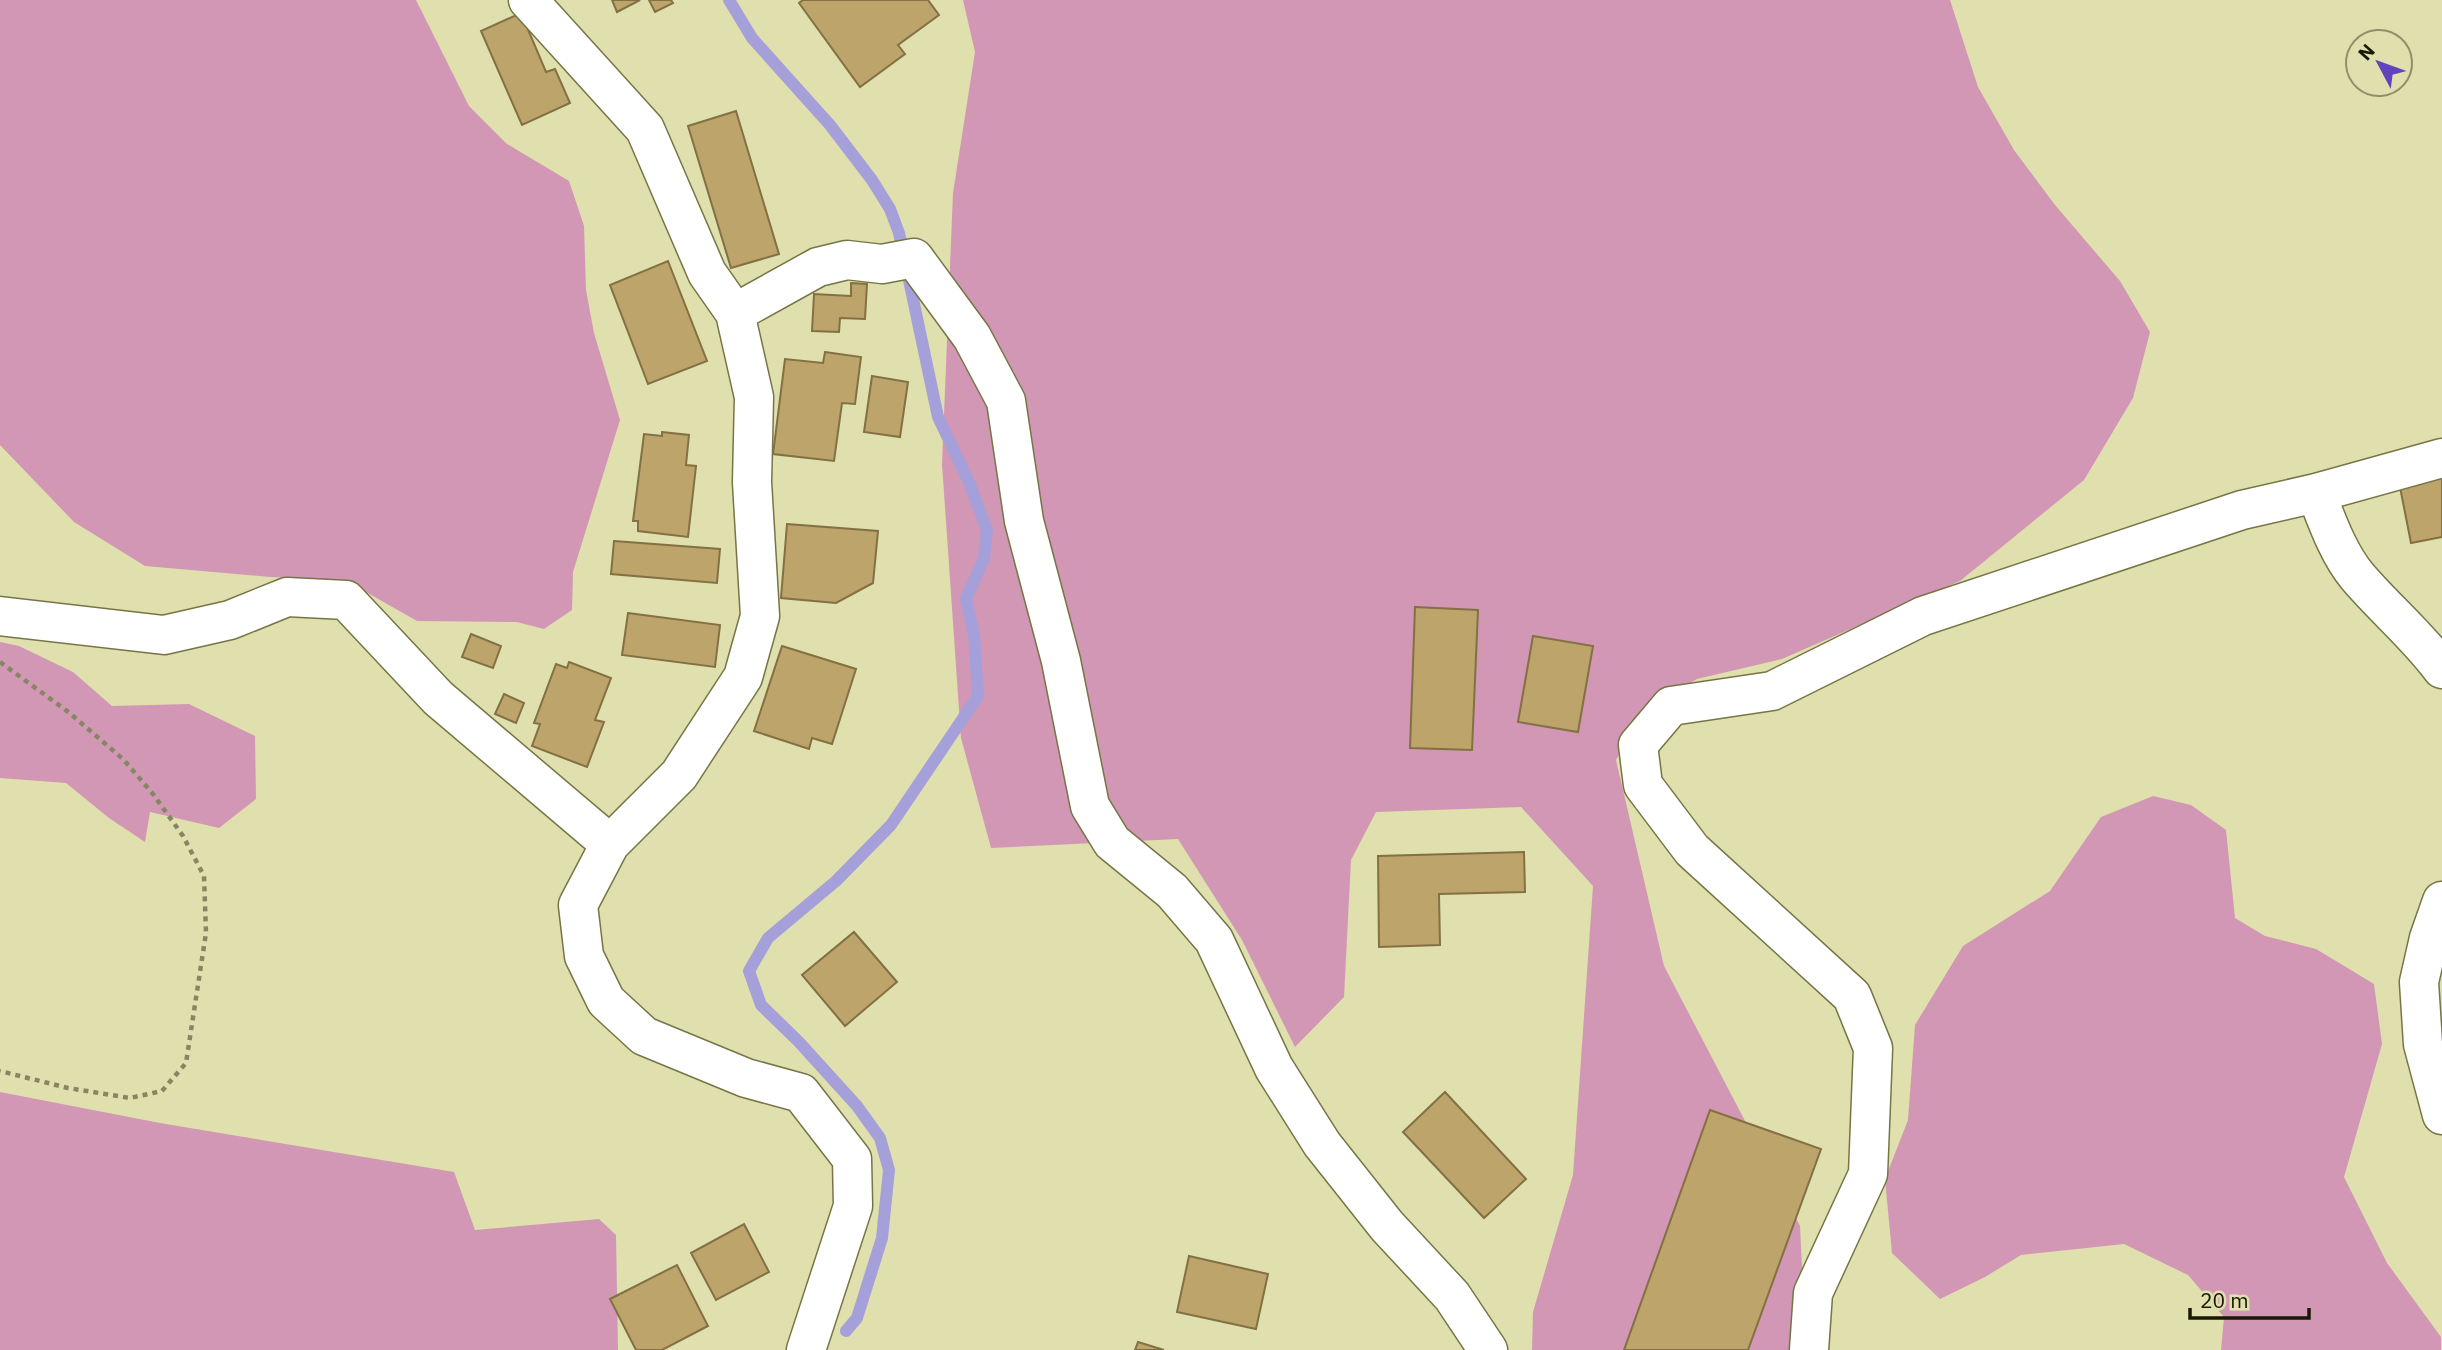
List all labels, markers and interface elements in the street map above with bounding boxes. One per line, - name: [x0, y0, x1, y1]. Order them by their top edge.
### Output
- north arrow: [2344, 28, 2414, 98]
- text: N: [2353, 39, 2380, 65]
- scale bar: [2190, 1276, 2309, 1320]
- text: 20 m: [2200, 1286, 2249, 1314]

